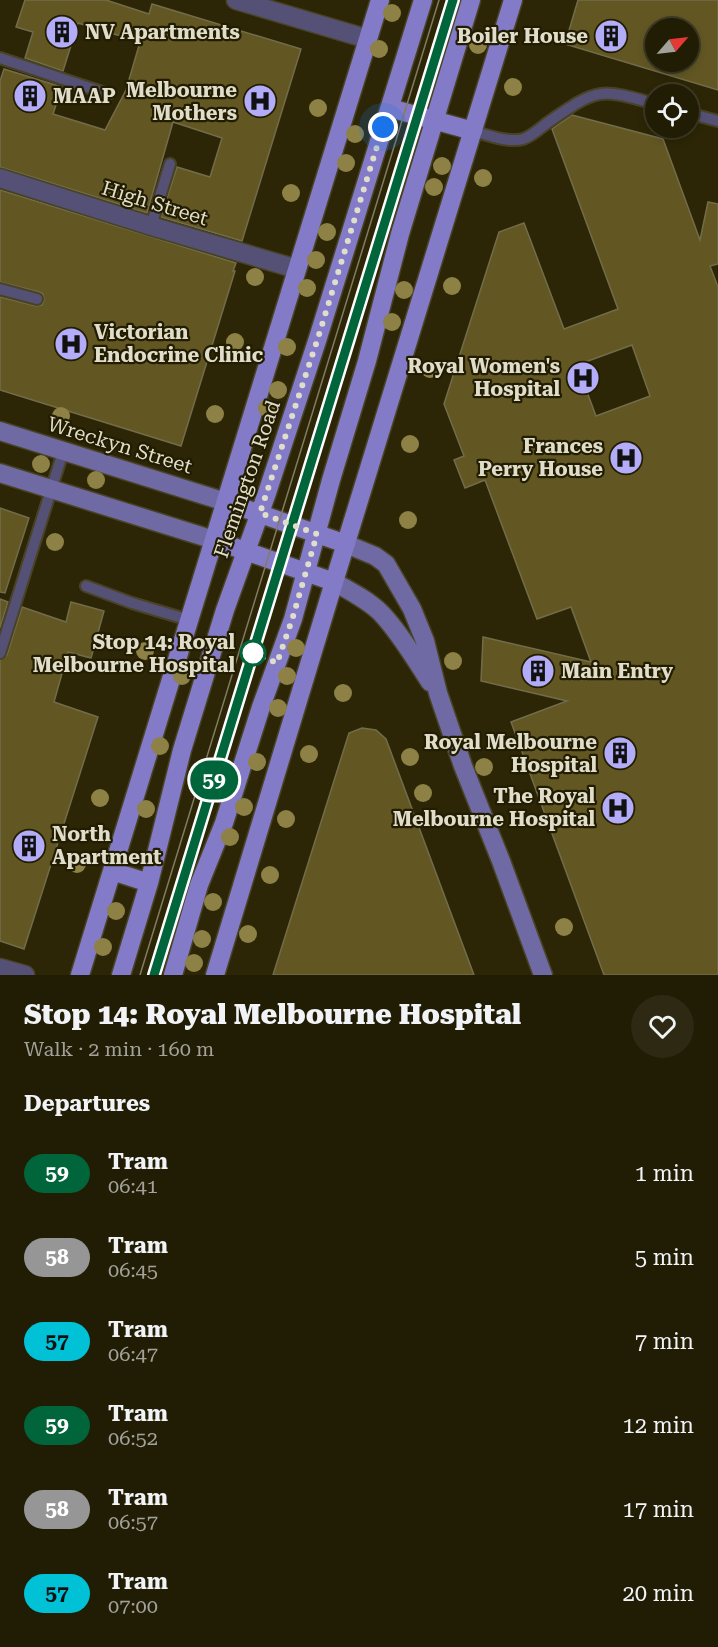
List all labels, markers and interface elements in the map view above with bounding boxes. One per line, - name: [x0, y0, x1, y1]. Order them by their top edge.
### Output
- building icon: NV Apartments: [44, 14, 80, 50]
- building icon: Boiler House: [593, 18, 629, 54]
- north arrow: [645, 18, 699, 72]
- map controls: [645, 18, 699, 138]
- place label: NV Apartments: [85, 20, 240, 44]
- place label: Boiler House: [457, 24, 588, 48]
- building icon: MAAP: [12, 78, 48, 114]
- place label: Melbourne Mothers: [126, 78, 237, 125]
- hospital icon: Melbourne Mothers: [242, 83, 278, 119]
- place label: MAAP: [53, 84, 116, 108]
- button: locate: [645, 84, 699, 138]
- your location: [368, 112, 398, 142]
- street label: High Street: [99, 175, 211, 231]
- place label: Victorian Endocrine Clinic: [94, 320, 264, 367]
- hospital icon: Victorian Endocrine Clinic: [53, 326, 89, 362]
- place label: Royal Women's Hospital: [407, 354, 560, 401]
- hospital icon: Royal Women's Hospital: [565, 360, 601, 396]
- street label: Flemington Road: [209, 397, 285, 561]
- street label: Wreckyn Street: [45, 412, 196, 479]
- place label: Frances Perry House: [478, 434, 603, 481]
- hospital icon: Frances Perry House: [608, 440, 644, 476]
- place label: Stop 14: Royal Melbourne Hospital: [33, 630, 235, 677]
- marker: Stop 14: Royal Melbourne Hospital: [240, 640, 266, 666]
- building icon: Main Entry: [520, 653, 556, 689]
- place label: Main Entry: [561, 659, 673, 683]
- place label: Royal Melbourne Hospital: [424, 730, 597, 777]
- building icon: Royal Melbourne Hospital: [602, 735, 638, 771]
- line badge: 59: [187, 760, 241, 800]
- text: 59: [202, 768, 226, 792]
- place label: The Royal Melbourne Hospital: [393, 784, 595, 831]
- hospital icon: The Royal Melbourne Hospital: [600, 790, 636, 826]
- place label: North Apartment: [52, 822, 161, 869]
- building icon: North Apartment: [11, 828, 47, 864]
- button: heart: [631, 995, 694, 1058]
- text: Stop 14: Royal Melbourne Hospital: [24, 998, 521, 1031]
- text: Walk · 2 min · 160 m: [24, 1037, 214, 1061]
- text: Departures: [24, 1091, 150, 1116]
- text: Tram: [108, 1149, 168, 1174]
- text: 59: [45, 1161, 69, 1185]
- text: 1 min: [635, 1161, 694, 1186]
- text: 06:41: [108, 1174, 158, 1198]
- text: Tram: [108, 1233, 168, 1258]
- text: 58: [45, 1245, 69, 1269]
- text: 5 min: [635, 1245, 694, 1270]
- text: 06:45: [108, 1258, 158, 1282]
- text: Tram: [108, 1317, 168, 1342]
- text: 57: [45, 1329, 69, 1353]
- text: 7 min: [635, 1329, 694, 1354]
- text: 06:47: [108, 1342, 158, 1366]
- text: Tram: [108, 1401, 168, 1426]
- text: 59: [45, 1413, 69, 1437]
- text: 12 min: [623, 1413, 694, 1438]
- text: 06:52: [108, 1426, 158, 1450]
- text: Tram: [108, 1485, 168, 1510]
- text: 58: [45, 1497, 69, 1521]
- text: 17 min: [623, 1497, 694, 1522]
- text: 06:57: [108, 1510, 158, 1534]
- text: Tram: [108, 1569, 168, 1594]
- text: 57: [45, 1581, 69, 1605]
- text: 20 min: [623, 1581, 694, 1606]
- text: 07:00: [108, 1594, 158, 1618]

